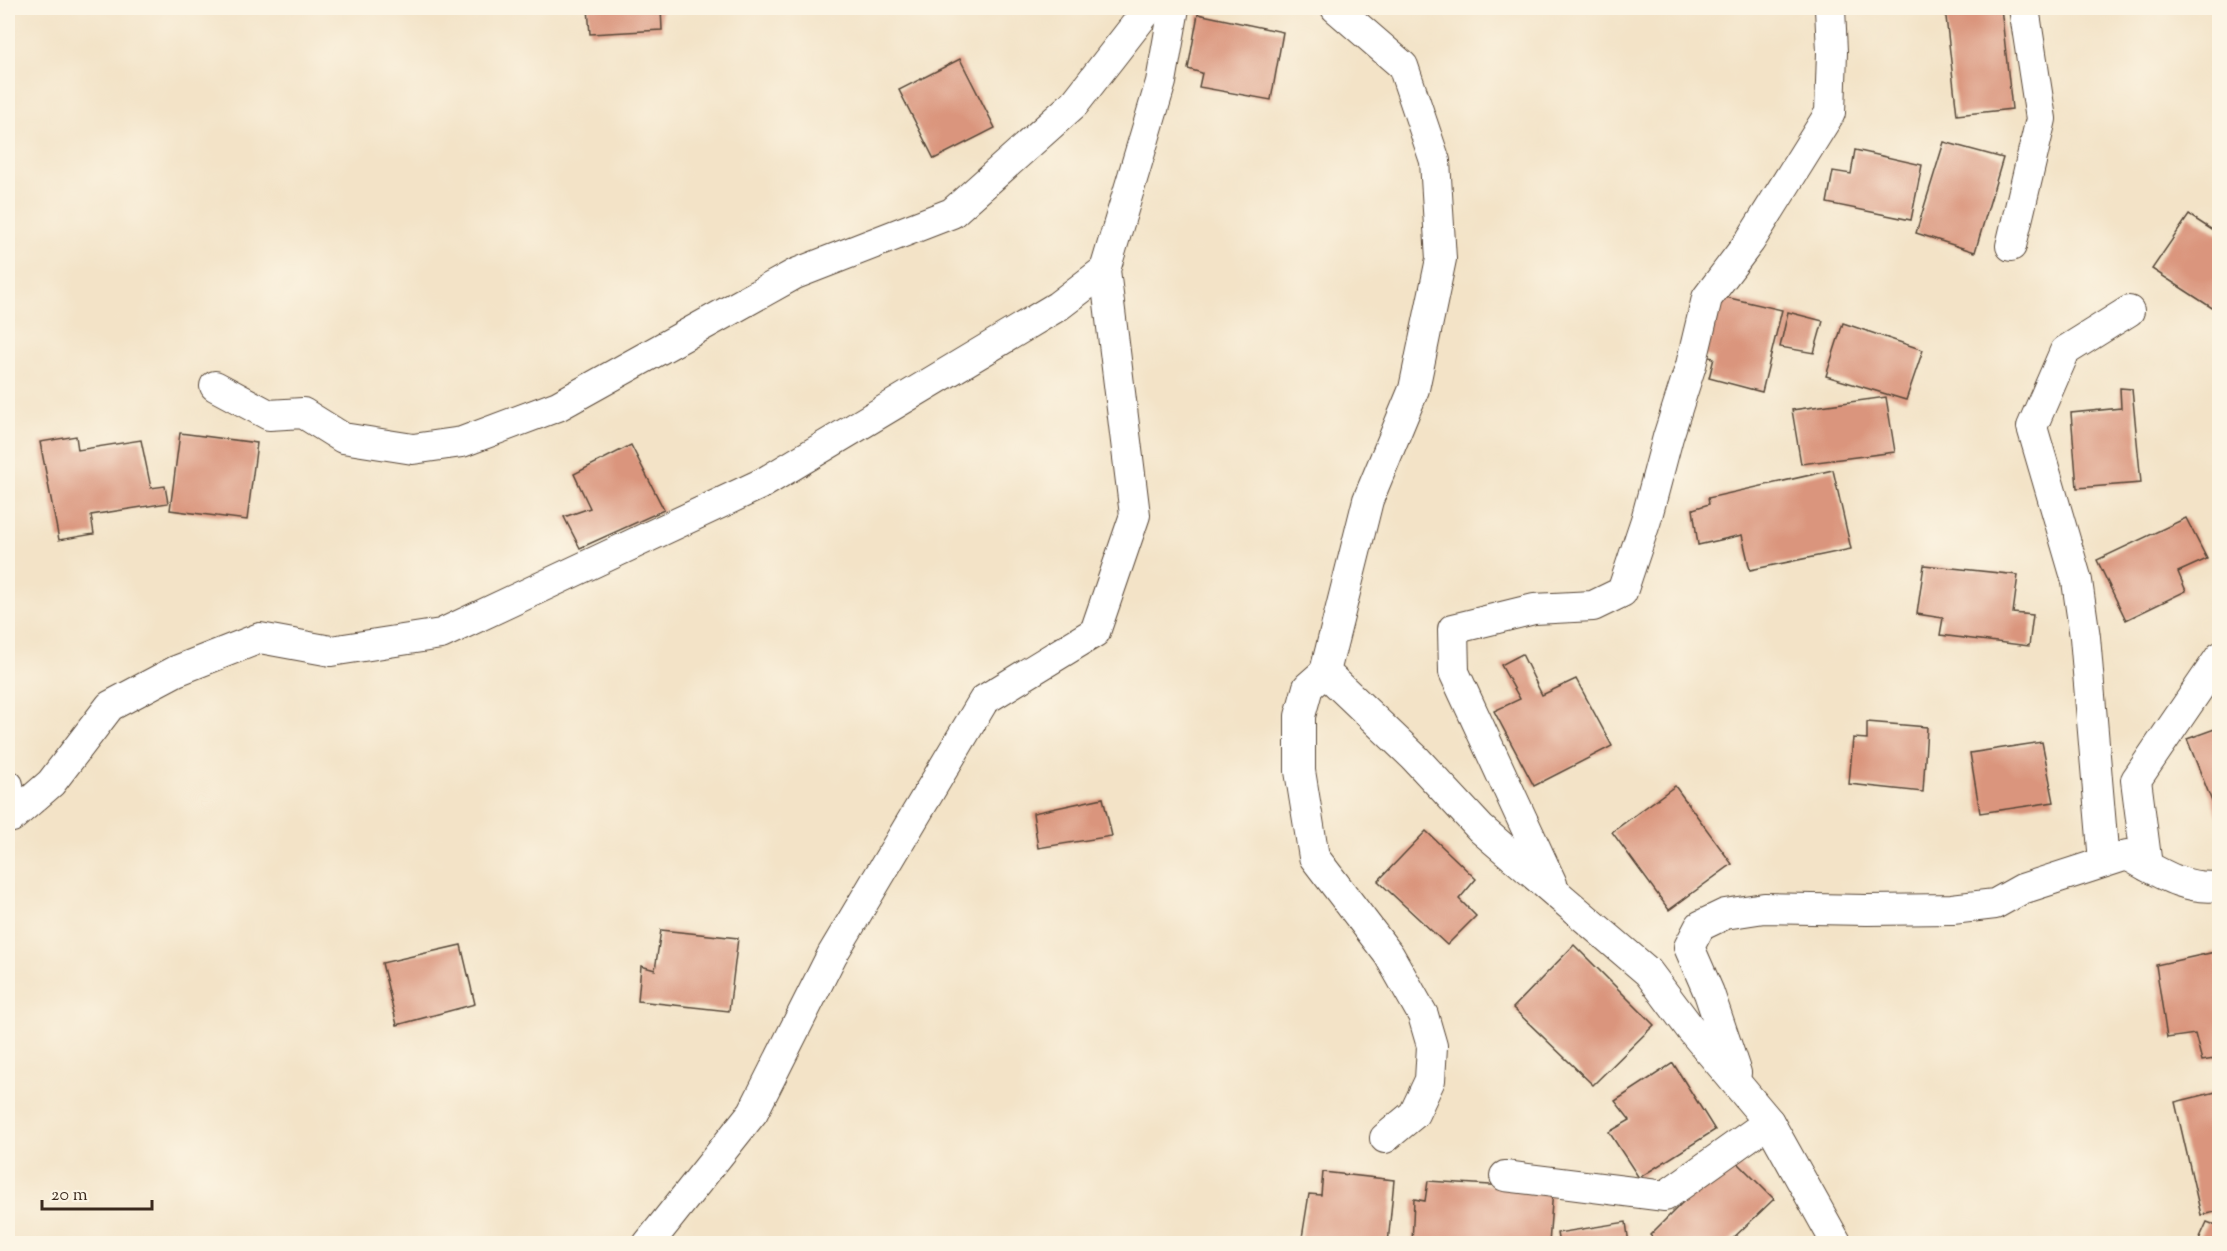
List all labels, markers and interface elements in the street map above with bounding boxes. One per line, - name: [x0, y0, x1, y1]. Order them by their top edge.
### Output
- scale bar: [42, 1173, 152, 1211]
- text: 20 m: [51, 1183, 88, 1209]

